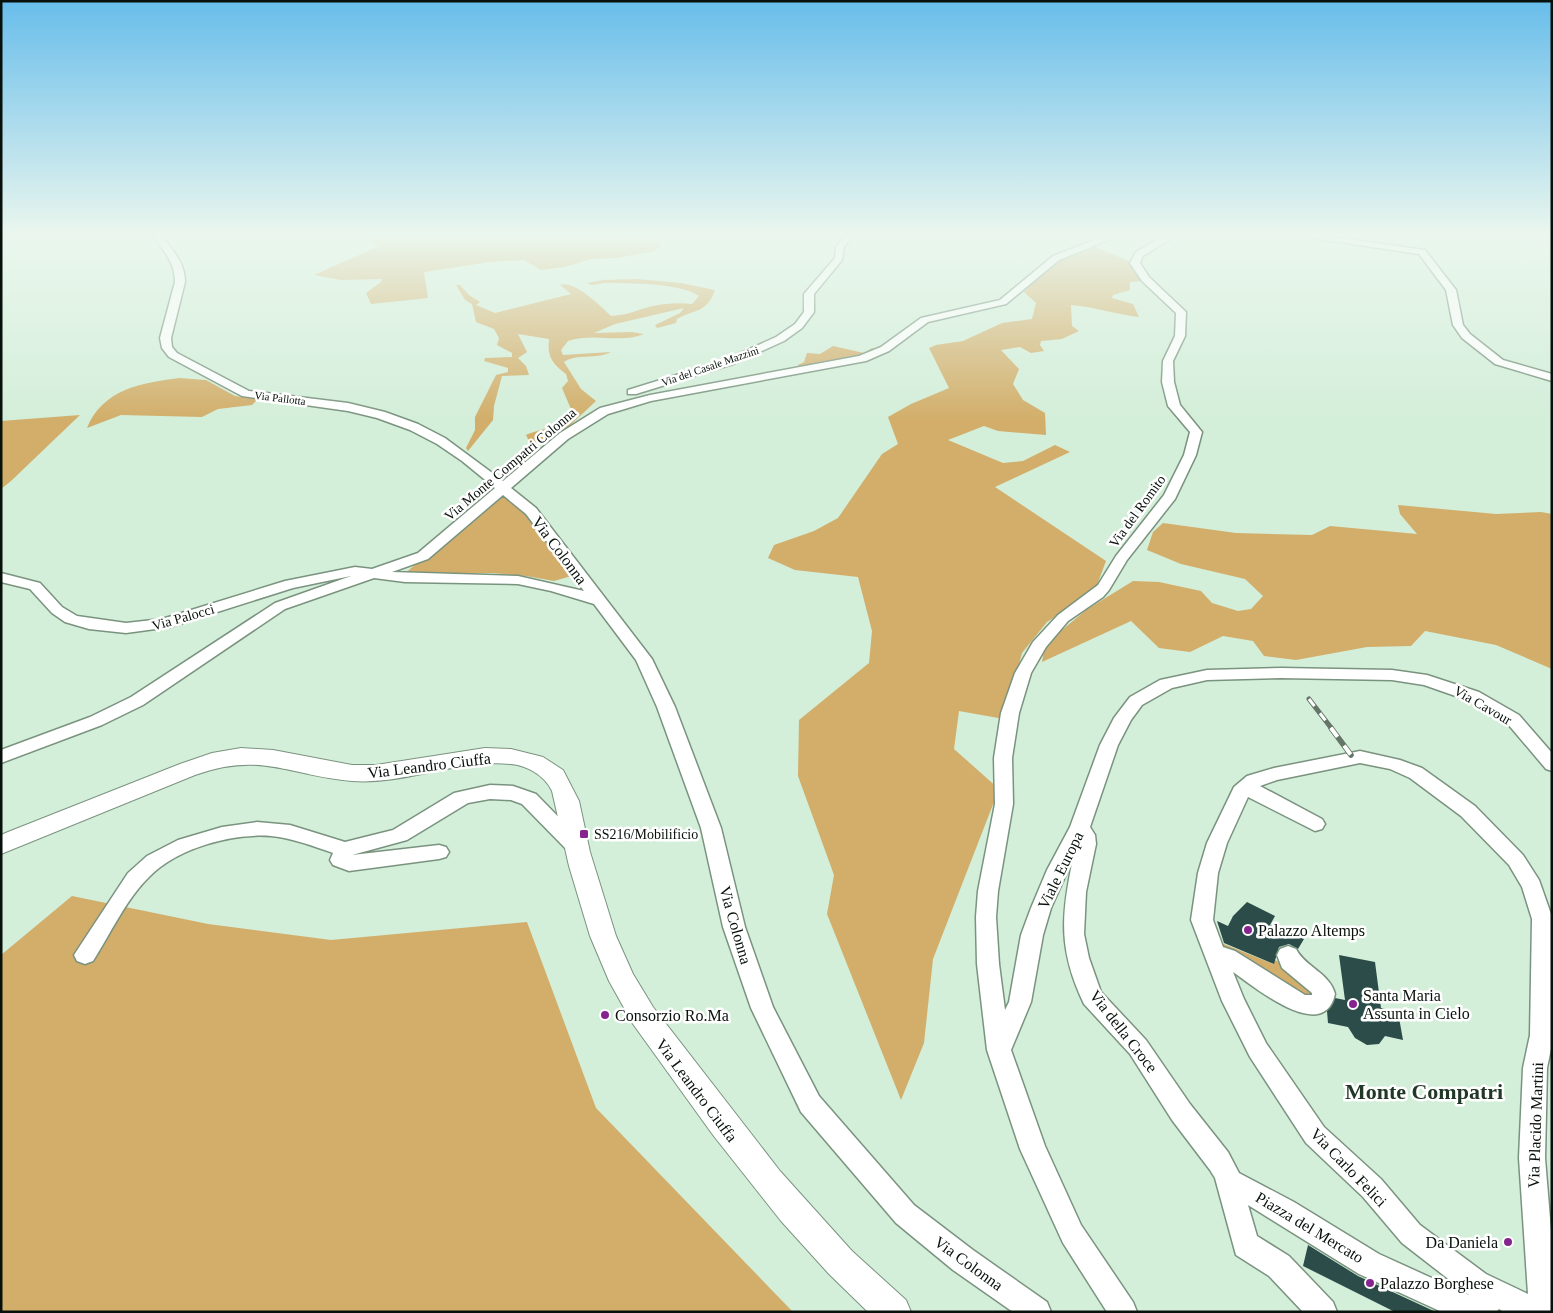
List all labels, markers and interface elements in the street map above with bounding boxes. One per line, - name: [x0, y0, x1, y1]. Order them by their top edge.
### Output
- street label: Via del Casale Mazzini: [660, 344, 760, 388]
- street label: Via Pallotta: [254, 389, 306, 407]
- street label: Via Monte Compatri Colonna: [442, 405, 580, 524]
- street label: Via del Romito: [1106, 472, 1169, 550]
- street label: Via Colonna: [529, 513, 591, 588]
- street label: Via Palocci: [150, 601, 216, 634]
- street label: Via Cavour: [1451, 683, 1515, 728]
- street label: Via Leandro Ciuffa: [366, 750, 492, 781]
- place label: SS216/Mobilificio: [594, 827, 698, 842]
- marker: SS216/Mobilificio: [578, 828, 590, 840]
- street label: Viale Europa: [1034, 829, 1087, 912]
- street label: Via Colonna: [716, 884, 755, 966]
- place label: Palazzo Altemps: [1258, 922, 1365, 940]
- marker: Palazzo Altemps: [1242, 924, 1254, 936]
- street label: Via della Croce: [1086, 987, 1161, 1076]
- place label: Santa Maria Assunta in Cielo: [1363, 987, 1470, 1022]
- marker: Santa Maria Assunta in Cielo: [1347, 998, 1359, 1010]
- place label: Consorzio Ro.Ma: [615, 1007, 729, 1024]
- marker: Consorzio Ro.Ma: [599, 1009, 611, 1021]
- street label: Via Leandro Ciuffa: [652, 1036, 741, 1145]
- street label: Via Placido Martini: [1525, 1061, 1546, 1188]
- district label: Monte Compatri: [1345, 1079, 1503, 1104]
- street label: Via Carlo Felici: [1307, 1125, 1391, 1210]
- street label: Piazza del Mercato: [1253, 1189, 1367, 1266]
- street label: Via Colonna: [931, 1233, 1006, 1294]
- place label: Da Daniela: [1426, 1234, 1498, 1251]
- marker: Da Daniela: [1502, 1236, 1514, 1248]
- place label: Palazzo Borghese: [1380, 1275, 1494, 1293]
- marker: Palazzo Borghese: [1364, 1277, 1376, 1289]

